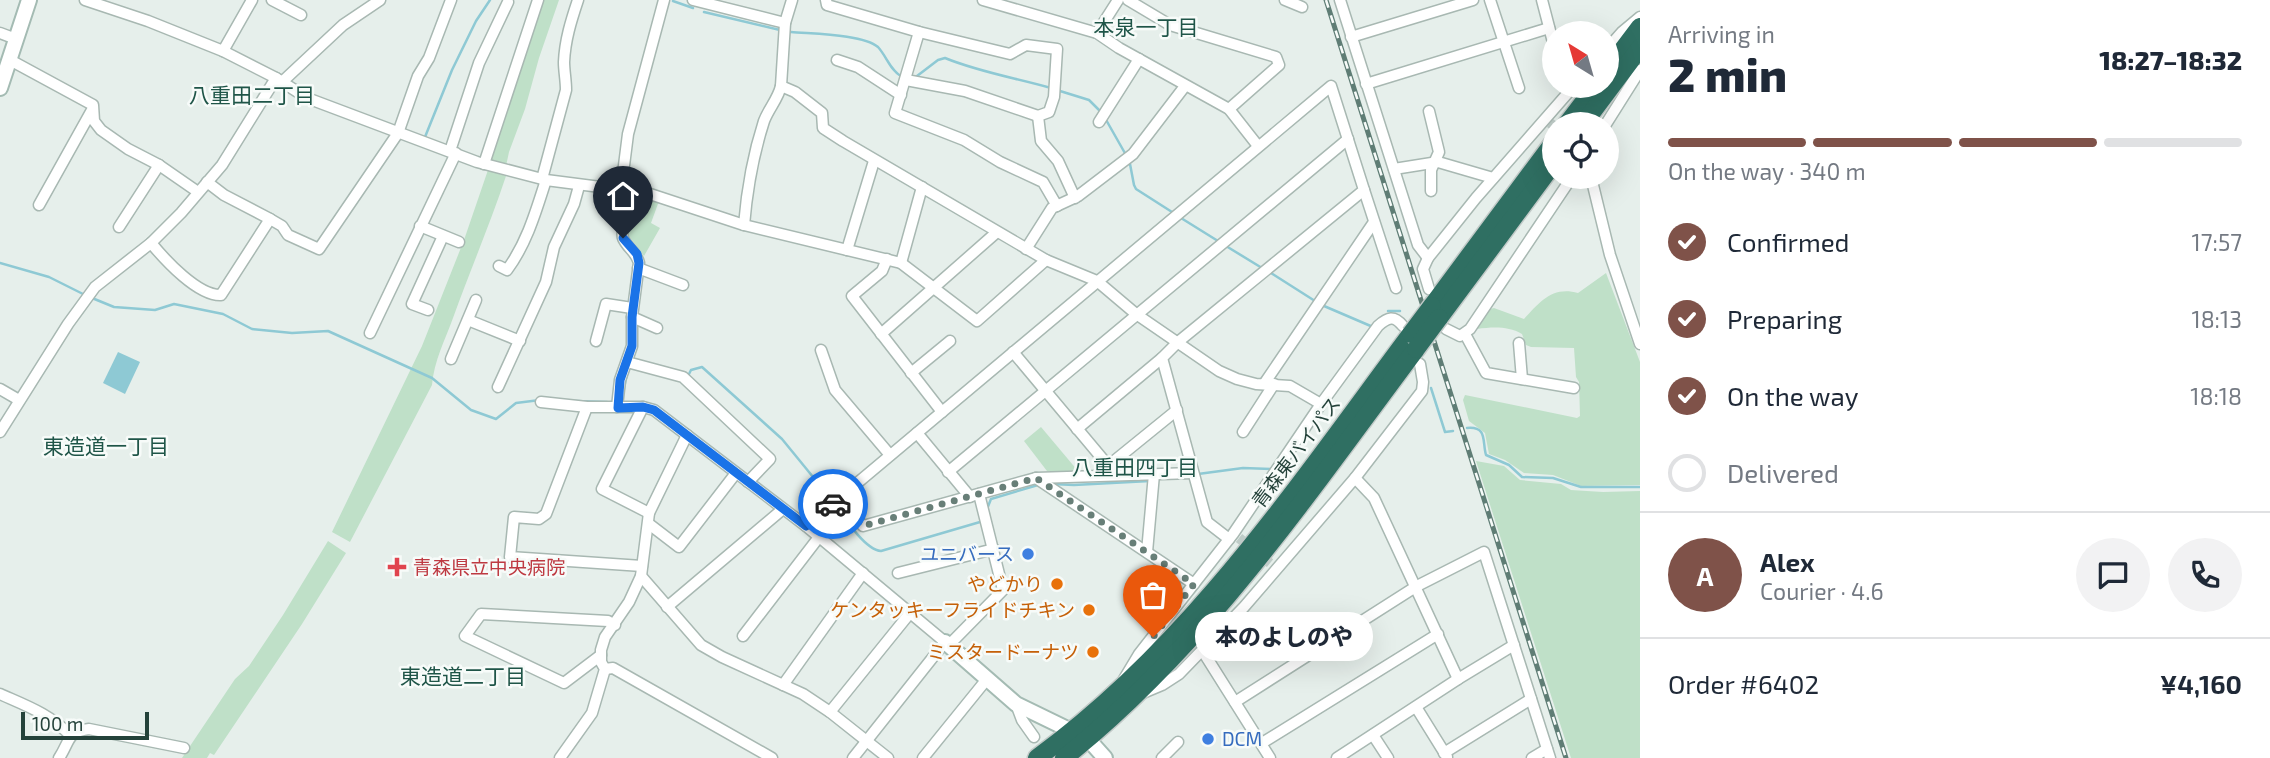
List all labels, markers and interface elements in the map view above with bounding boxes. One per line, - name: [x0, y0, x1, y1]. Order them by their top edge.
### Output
- district label: 本泉一丁目: [1094, 14, 1199, 39]
- text: Arriving in: [1668, 20, 1775, 48]
- north arrow: [1542, 21, 1619, 98]
- map controls: [1542, 21, 1619, 189]
- text: 18:27–18:32: [2099, 44, 2242, 75]
- text: 2 min: [1668, 46, 1787, 101]
- district label: 八重田二丁目: [189, 82, 315, 107]
- button: locate: [1542, 112, 1619, 189]
- text: On the way · 340 m: [1668, 157, 1866, 185]
- pin: [593, 166, 653, 238]
- icon: home: [604, 177, 642, 215]
- icon: check: [1668, 223, 1706, 261]
- text: Confirmed: [1727, 226, 1850, 257]
- text: 17:57: [2192, 228, 2242, 256]
- icon: check: [1668, 300, 1706, 338]
- text: Preparing: [1727, 303, 1842, 334]
- text: 18:13: [2192, 305, 2242, 333]
- icon: check: [1668, 377, 1706, 415]
- text: On the way: [1727, 380, 1858, 411]
- text: 18:18: [2190, 382, 2242, 410]
- street label: 青森東バイパス: [1247, 392, 1345, 512]
- district label: 東造道一丁目: [43, 433, 169, 458]
- district label: 八重田四丁目: [1072, 454, 1198, 479]
- text: Delivered: [1727, 457, 1839, 488]
- courier: [798, 469, 868, 539]
- icon: car: [814, 485, 852, 523]
- button: chat: [2076, 538, 2150, 612]
- button: phone: [2168, 538, 2242, 612]
- place label: ユニバース: [920, 542, 1014, 565]
- marker: ユニバース: [1020, 546, 1036, 562]
- text: Alex: [1760, 546, 1815, 577]
- place label: 青森県立中央病院: [413, 555, 565, 578]
- marker: 青森県立中央病院: [387, 557, 407, 577]
- text: A: [1697, 560, 1713, 591]
- pin: [1123, 565, 1183, 637]
- place label: やどかり: [967, 572, 1043, 595]
- marker: やどかり: [1049, 576, 1065, 592]
- icon: bag: [1134, 576, 1172, 614]
- text: Courier · 4.6: [1760, 577, 1884, 605]
- place label: ケンタッキーフライドチキン: [830, 598, 1075, 621]
- marker: ケンタッキーフライドチキン: [1081, 602, 1097, 618]
- callout: 本のよしのや: [1195, 612, 1374, 662]
- text: 本のよしのや: [1215, 622, 1353, 650]
- place label: ミスタードーナツ: [927, 640, 1079, 663]
- marker: ミスタードーナツ: [1085, 644, 1101, 660]
- district label: 東造道二丁目: [400, 663, 526, 688]
- text: Order #6402: [1668, 668, 1819, 699]
- text: ¥4,160: [2160, 668, 2242, 699]
- scale bar: [21, 709, 149, 741]
- text: 100 m: [32, 712, 83, 735]
- place label: DCM: [1222, 727, 1262, 750]
- marker: DCM: [1200, 731, 1216, 747]

